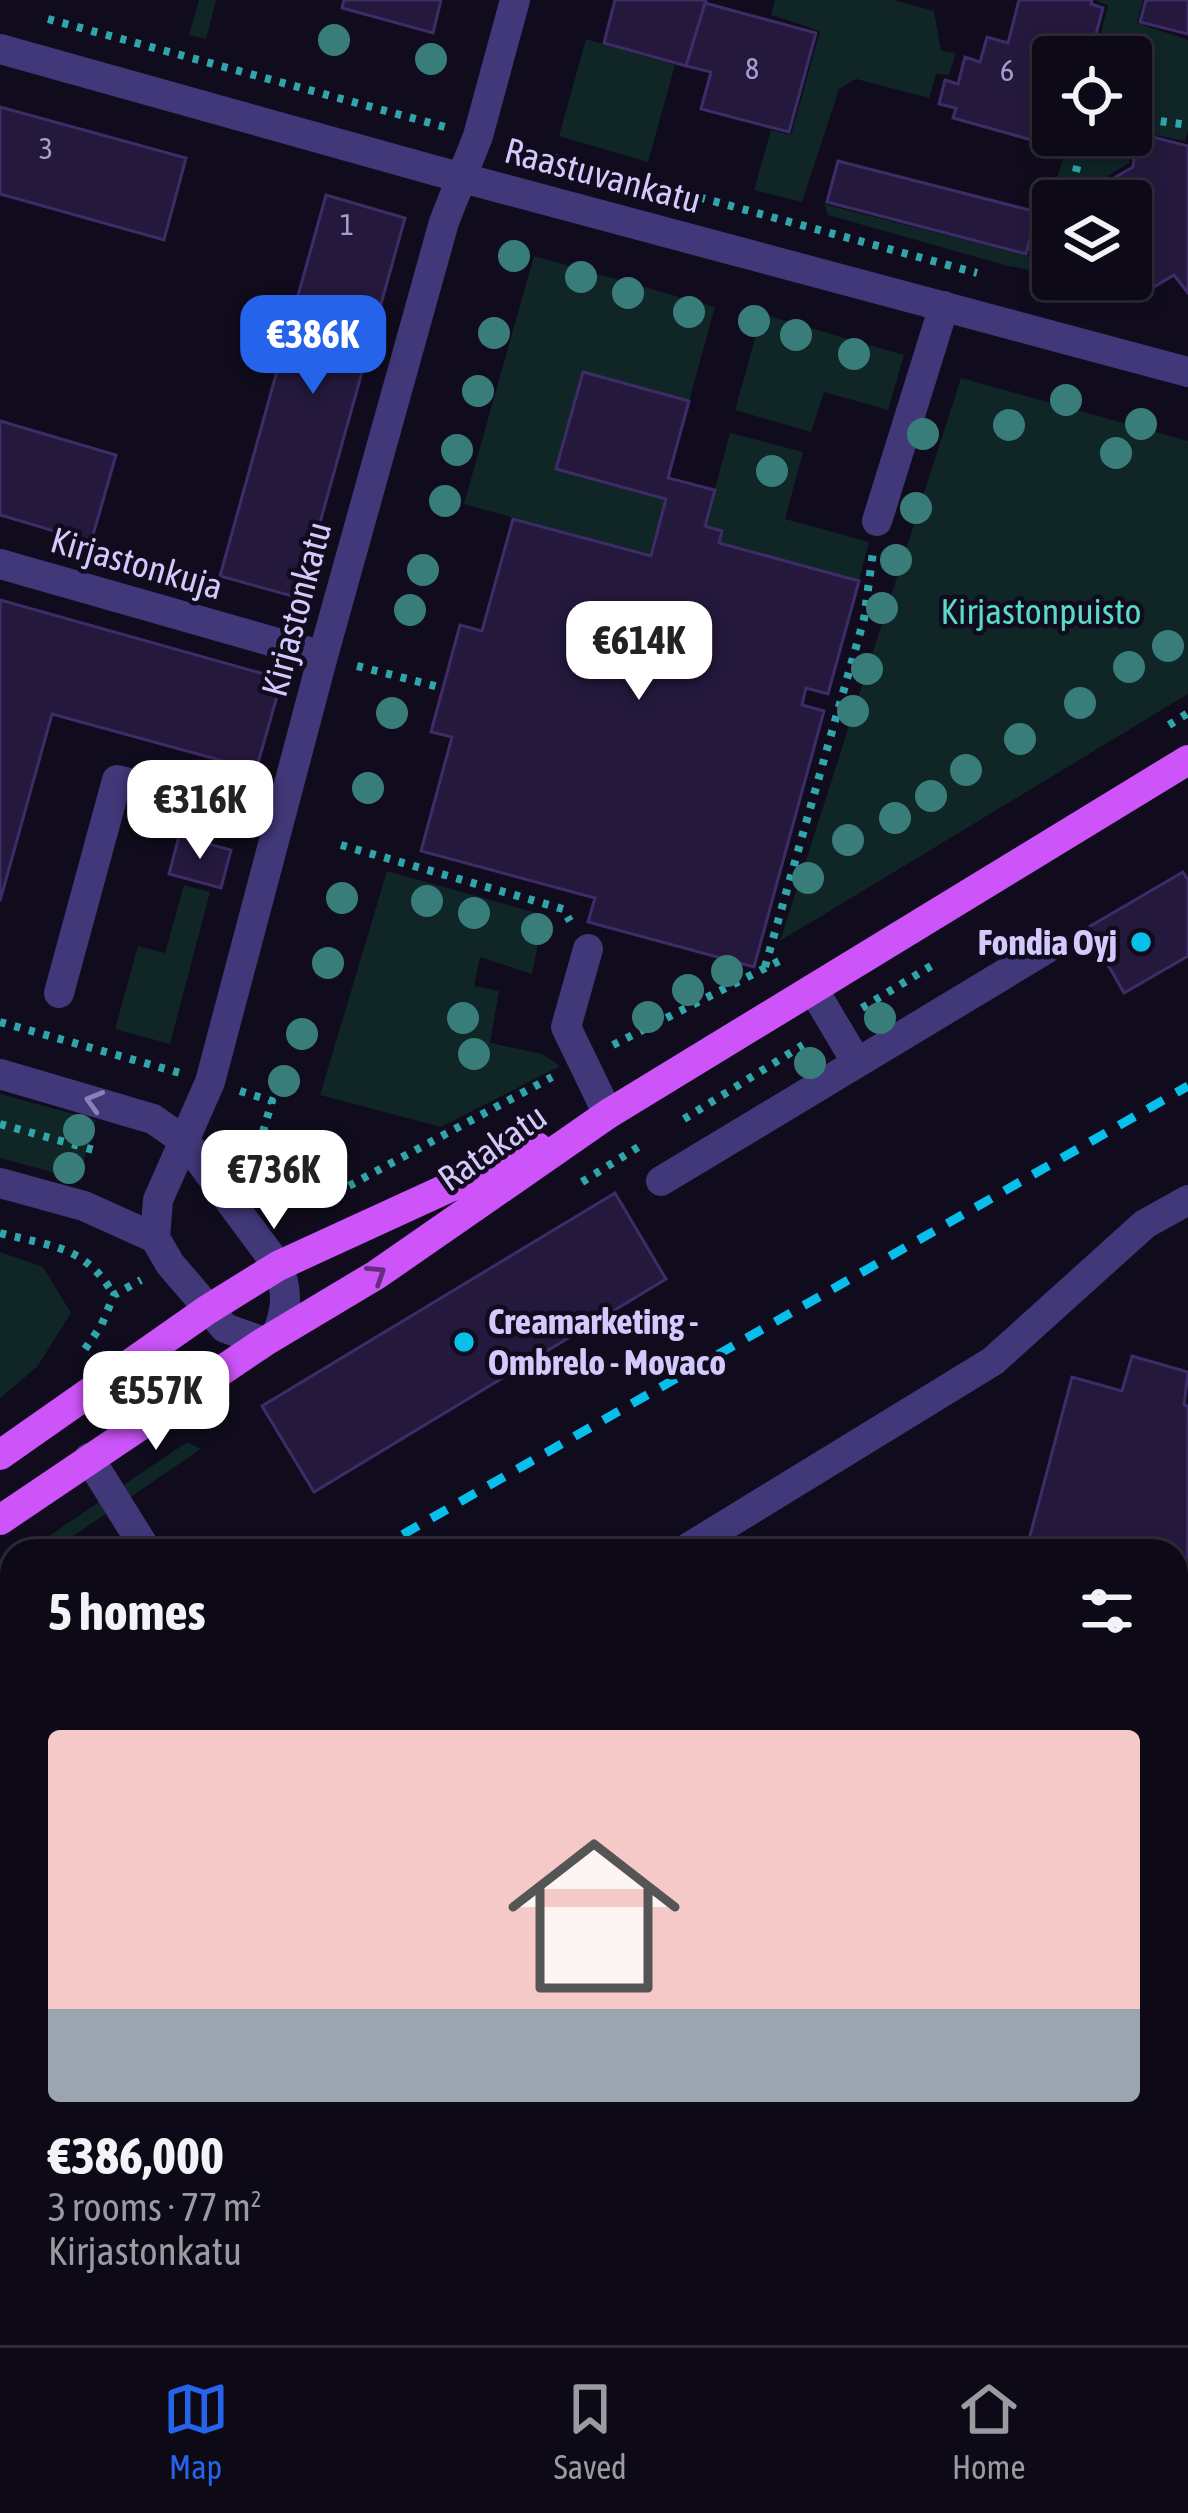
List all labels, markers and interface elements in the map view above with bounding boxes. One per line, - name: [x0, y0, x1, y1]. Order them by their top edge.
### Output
- map controls: [1032, 36, 1152, 300]
- button: locate: [1032, 36, 1152, 156]
- house number: 8: [745, 51, 759, 85]
- house number: 6: [1000, 53, 1014, 87]
- street label: Raastuvankatu: [501, 129, 705, 221]
- house number: 3: [39, 131, 53, 165]
- button: layers: [1032, 180, 1152, 300]
- house number: 1: [340, 207, 354, 241]
- pin: €386K: [229, 295, 397, 397]
- text: €386K: [267, 312, 359, 356]
- street label: Kirjastonkatu: [253, 517, 339, 701]
- street label: Kirjastonkuja: [46, 518, 228, 608]
- park label: Kirjastonpuisto: [940, 590, 1142, 632]
- pin: €614K: [555, 601, 723, 703]
- text: €614K: [593, 618, 685, 662]
- pin: €316K: [116, 760, 284, 862]
- text: €316K: [154, 777, 246, 821]
- place label: Fondia Oyj: [978, 921, 1117, 963]
- marker: Fondia Oyj: [1128, 929, 1154, 955]
- one-way arrow: [85, 1090, 106, 1115]
- street label: Ratakatu: [430, 1095, 554, 1199]
- pin: €736K: [190, 1130, 358, 1232]
- text: €736K: [228, 1147, 320, 1191]
- one-way arrow: [364, 1266, 386, 1288]
- place label: Creamarketing - Ombrelo - Movaco: [488, 1300, 726, 1383]
- marker: Creamarketing - Ombrelo - Movaco: [451, 1329, 477, 1355]
- pin: €557K: [72, 1351, 240, 1453]
- text: €557K: [110, 1368, 202, 1412]
- icon: filters: [1074, 1578, 1140, 1644]
- text: 5 homes: [48, 1582, 206, 1641]
- icon: home: [486, 1808, 702, 2024]
- text: €386,000: [48, 2126, 224, 2185]
- text: 3 rooms · 77 m²: [48, 2185, 262, 2229]
- text: Kirjastonkatu: [48, 2229, 242, 2273]
- tab: Map: [163, 2376, 229, 2486]
- tab: Saved: [554, 2376, 627, 2486]
- tab: Home: [952, 2376, 1025, 2486]

